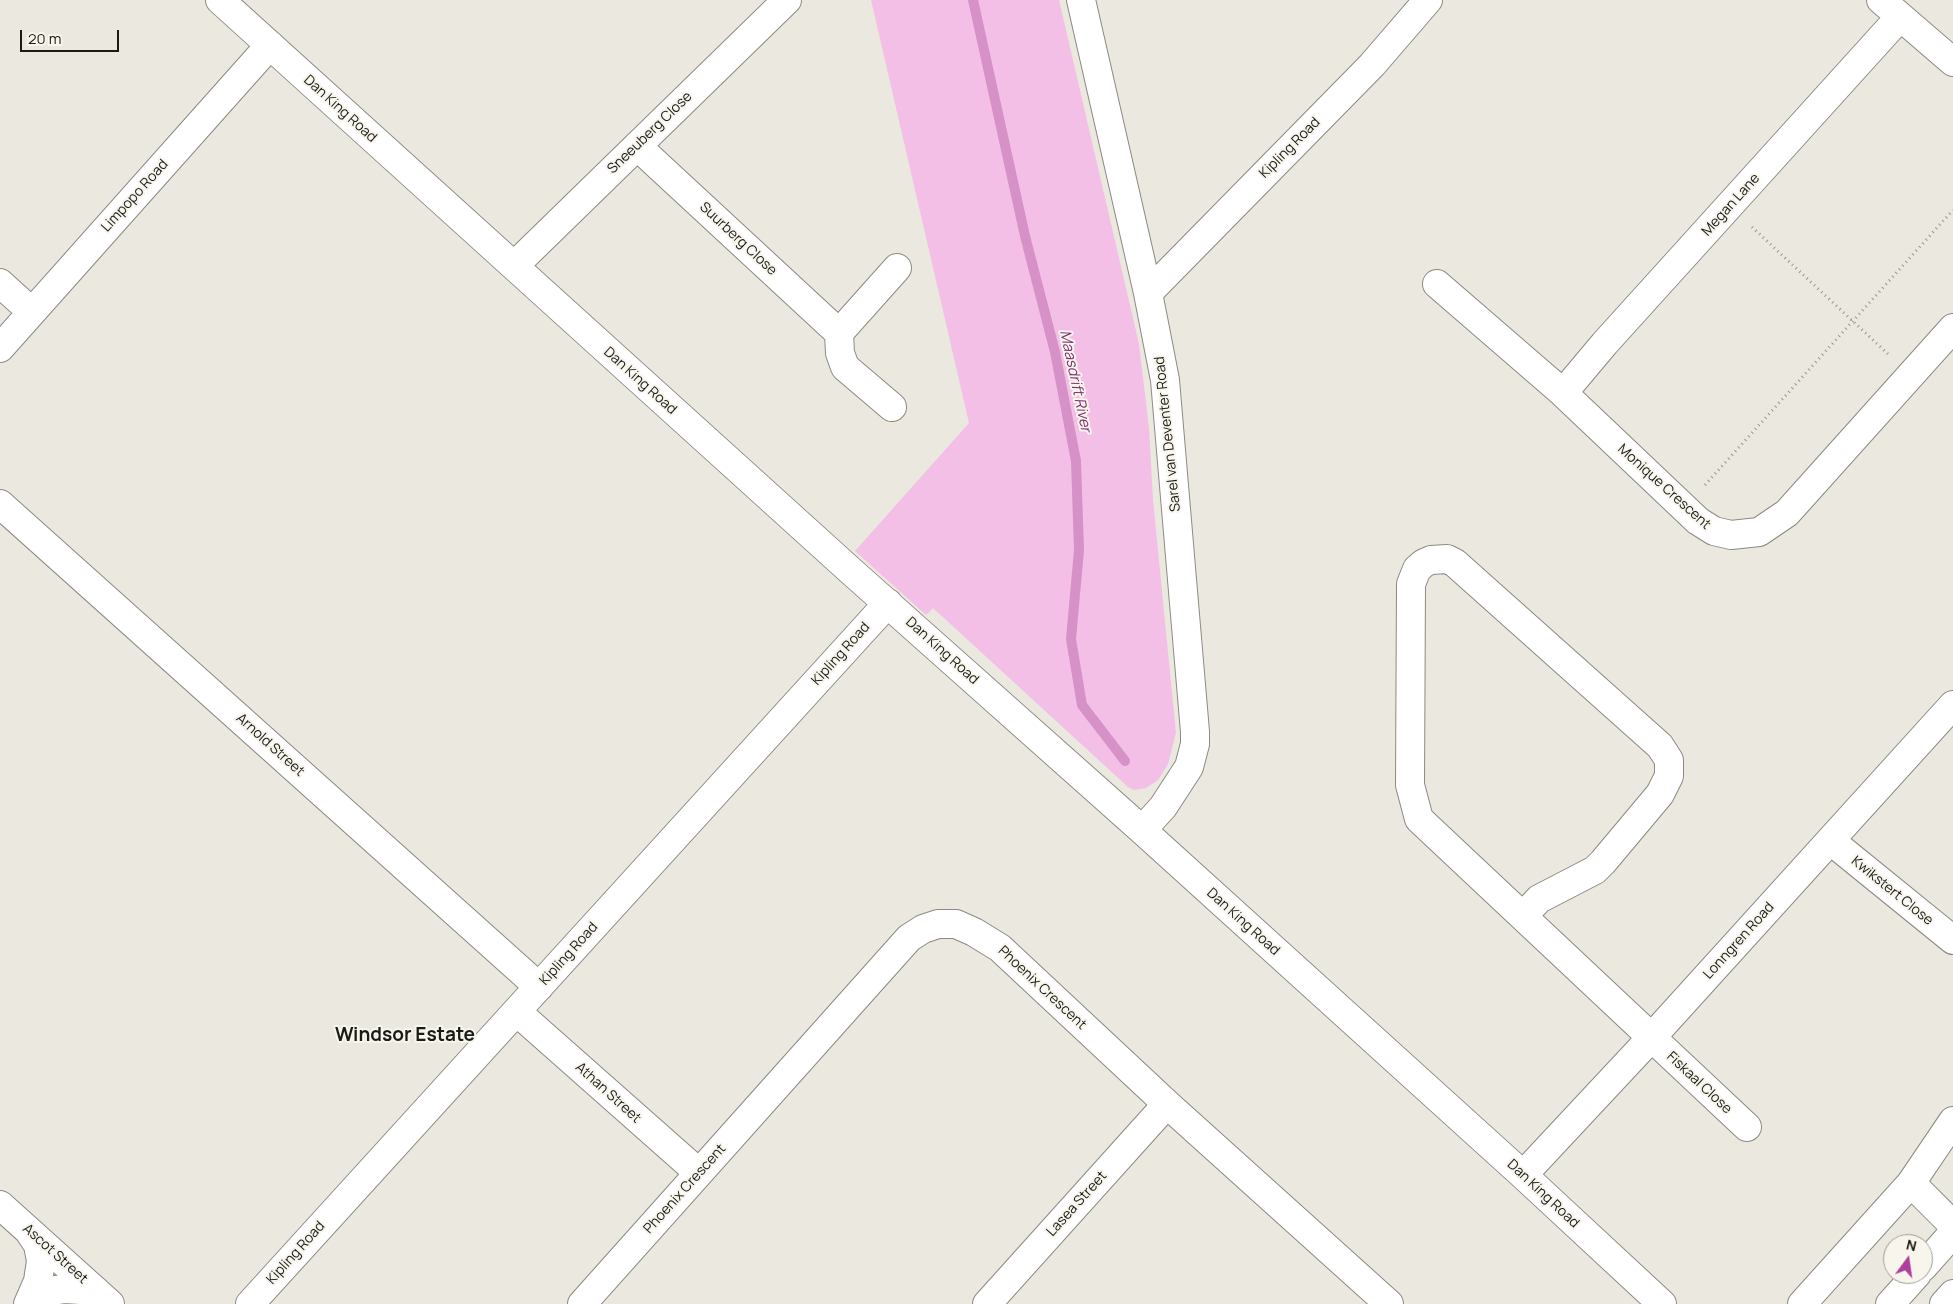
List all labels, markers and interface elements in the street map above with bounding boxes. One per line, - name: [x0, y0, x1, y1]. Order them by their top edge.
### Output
- scale bar: [22, 20, 121, 52]
- text: 20 m: [28, 28, 61, 49]
- street label: Dan King Road: [300, 72, 380, 146]
- street label: Sneeuberg Close: [604, 88, 696, 178]
- street label: Kipling Road: [1256, 114, 1324, 182]
- street label: Limpopo Road: [98, 156, 172, 236]
- street label: Megan Lane: [1698, 170, 1764, 240]
- street label: Suurberg Close: [696, 199, 780, 279]
- water label: Maasdrift River: [1055, 328, 1095, 434]
- street label: Dan King Road: [600, 344, 680, 418]
- street label: Sarel van Deventer Road: [1151, 355, 1185, 513]
- street label: Monique Crescent: [1614, 441, 1714, 533]
- street label: Dan King Road: [902, 614, 982, 688]
- street label: Kipling Road: [808, 619, 874, 689]
- street label: Arnold Street: [232, 710, 308, 780]
- street label: Kwikstert Close: [1848, 853, 1936, 929]
- street label: Dan King Road: [1203, 885, 1283, 959]
- street label: Lonngren Road: [1700, 899, 1778, 983]
- street label: Kipling Road: [536, 919, 602, 989]
- street label: Phoenix Crescent: [994, 943, 1090, 1033]
- district label: Windsor Estate: [335, 1025, 475, 1047]
- street label: Fiskaal Close: [1663, 1048, 1735, 1118]
- street label: Athan Street: [572, 1059, 644, 1127]
- street label: Phoenix Crescent: [640, 1141, 730, 1237]
- street label: Dan King Road: [1503, 1156, 1583, 1232]
- street label: Lasea Street: [1043, 1168, 1111, 1240]
- street label: Kipling Road: [263, 1218, 329, 1288]
- street label: Ascot Street: [19, 1220, 91, 1288]
- north arrow: [1883, 1234, 1933, 1284]
- text: N: [1904, 1234, 1919, 1255]

